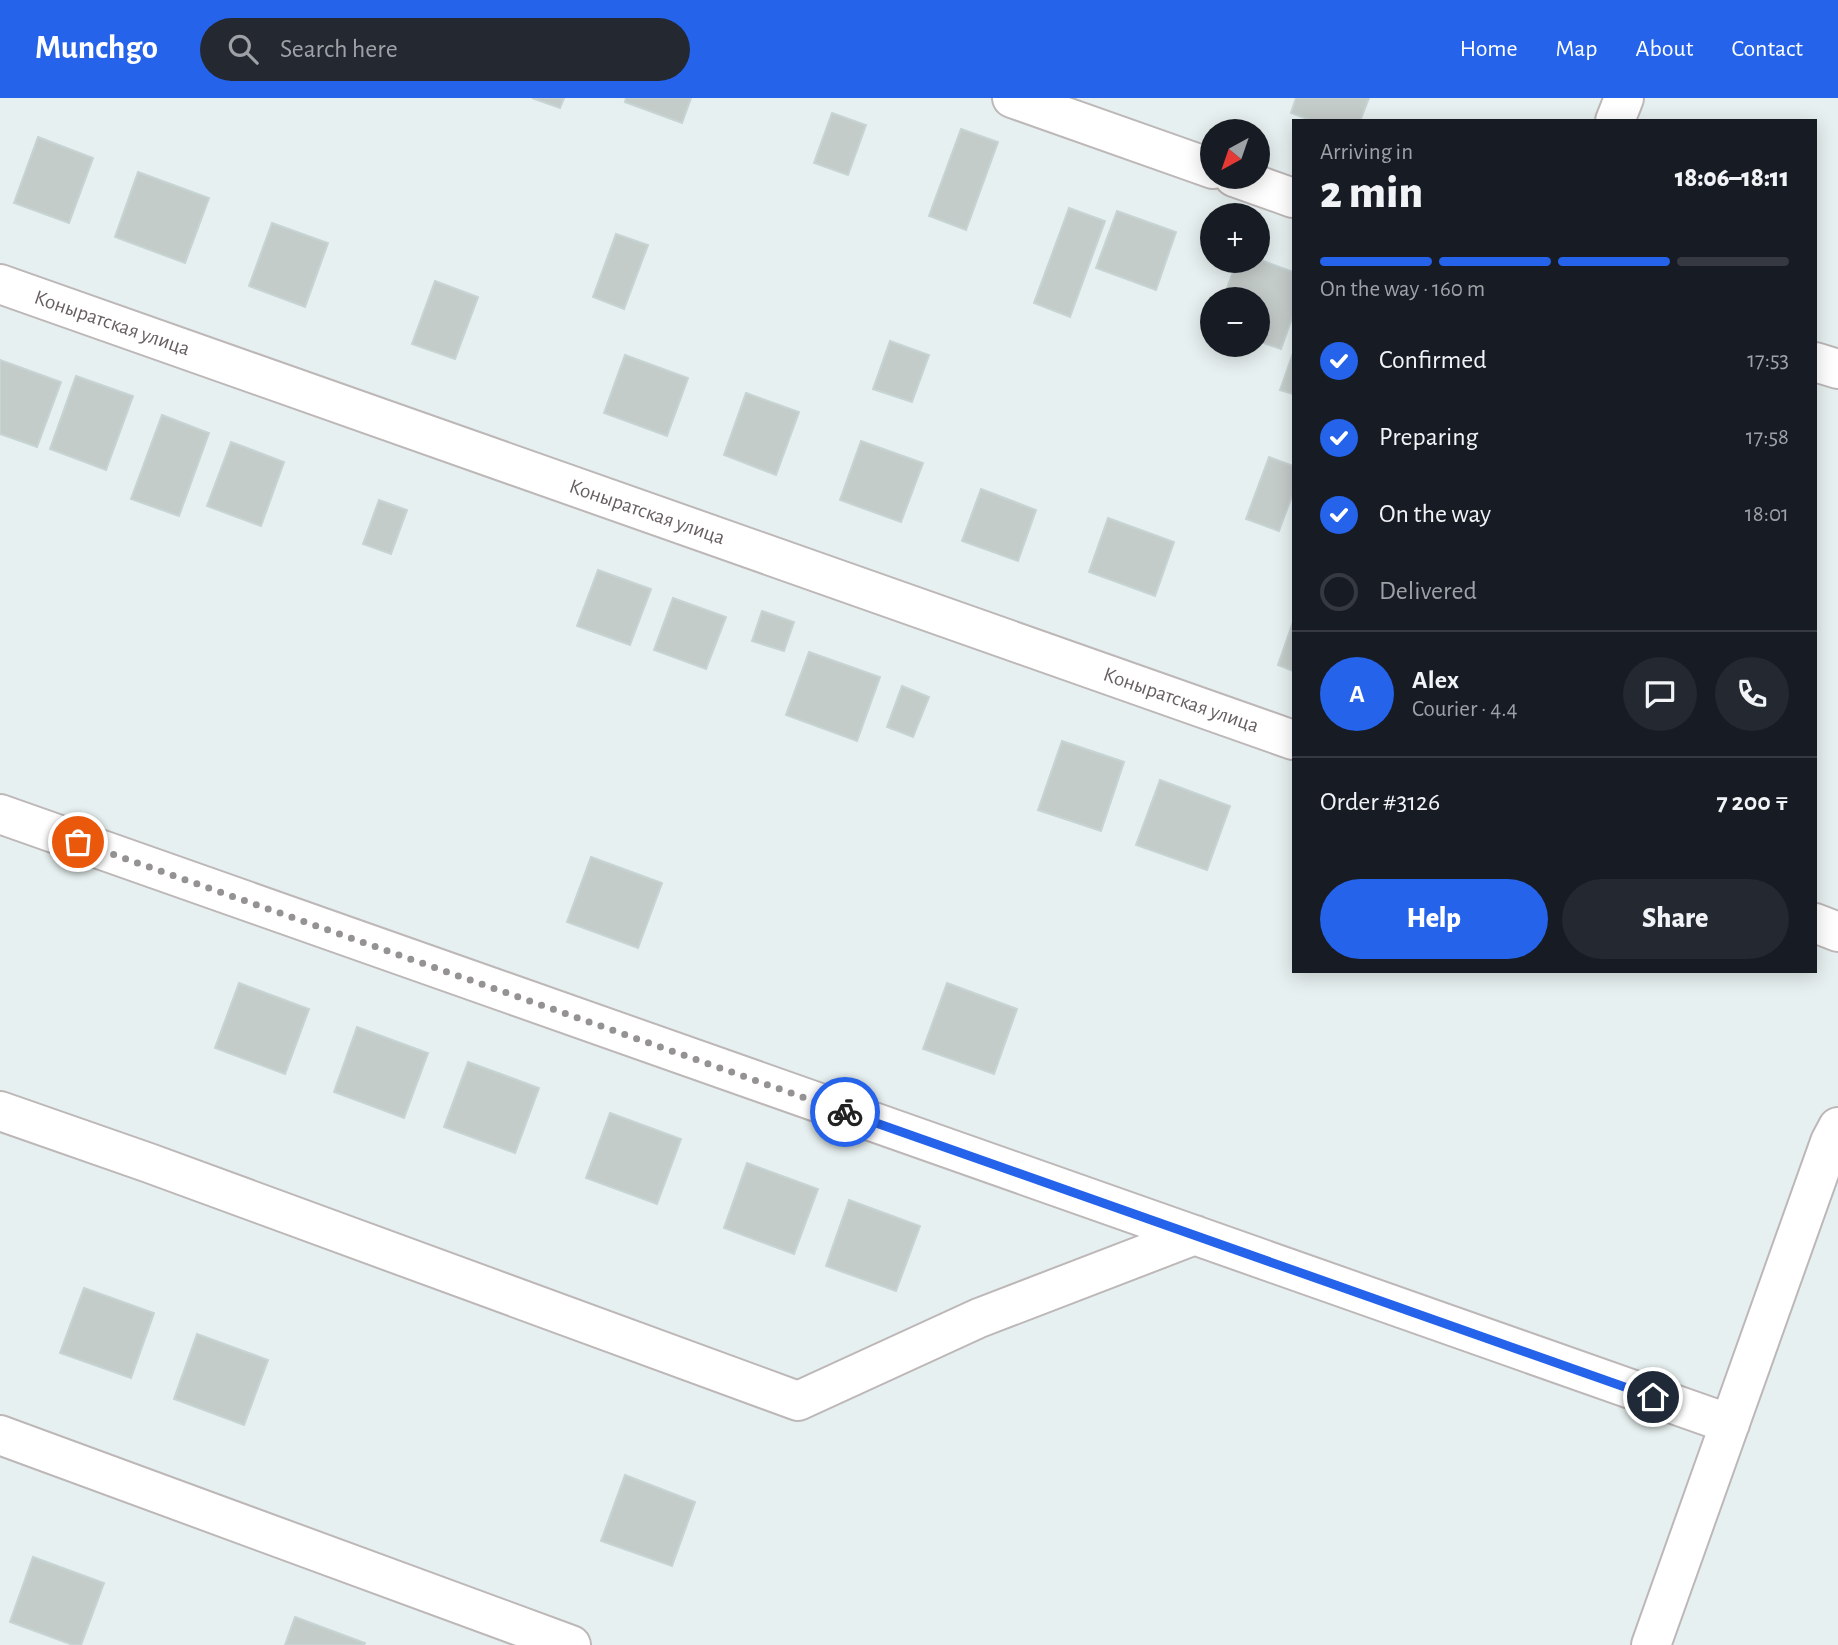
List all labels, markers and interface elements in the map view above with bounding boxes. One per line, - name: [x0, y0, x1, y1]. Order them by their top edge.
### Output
- search box: [200, 18, 690, 81]
- icon: search: [224, 30, 262, 68]
- text: Munchgo: [35, 32, 158, 65]
- text: Search here: [280, 36, 398, 62]
- text: Home: [1460, 37, 1518, 61]
- text: Map: [1556, 37, 1598, 61]
- text: About: [1636, 37, 1693, 61]
- text: Contact: [1731, 37, 1803, 61]
- north arrow: [1200, 119, 1270, 189]
- map controls: [1200, 119, 1270, 357]
- text: Arriving in: [1320, 141, 1413, 164]
- text: 18:06–18:11: [1675, 165, 1789, 191]
- text: 2 min: [1320, 170, 1423, 216]
- button: +: [1200, 203, 1270, 273]
- text: On the way · 160 m: [1320, 278, 1485, 301]
- street label: Коныратская улица: [31, 287, 193, 360]
- button: −: [1200, 287, 1270, 357]
- icon: check: [1320, 342, 1358, 380]
- text: Confirmed: [1379, 347, 1487, 373]
- text: 17:53: [1747, 349, 1789, 372]
- icon: check: [1320, 419, 1358, 457]
- text: Preparing: [1379, 424, 1478, 450]
- text: 17:58: [1746, 426, 1789, 449]
- street label: Коныратская улица: [566, 476, 728, 549]
- icon: check: [1320, 496, 1358, 534]
- text: On the way: [1379, 501, 1491, 527]
- text: 18:01: [1745, 503, 1789, 526]
- text: Delivered: [1379, 578, 1477, 604]
- button: chat: [1623, 657, 1697, 731]
- button: phone: [1715, 657, 1789, 731]
- street label: Коныратская улица: [1100, 664, 1262, 737]
- text: Alex: [1412, 667, 1459, 693]
- text: A: [1349, 681, 1365, 707]
- text: Courier · 4.4: [1412, 698, 1518, 721]
- text: Order #3126: [1320, 789, 1440, 815]
- text: 7 200 ₸: [1716, 789, 1789, 815]
- pin: [48, 812, 108, 872]
- icon: bag: [59, 823, 97, 861]
- button: Help: [1320, 879, 1548, 959]
- button: Share: [1562, 879, 1789, 959]
- courier: [810, 1077, 880, 1147]
- icon: bike: [826, 1093, 864, 1131]
- pin: [1623, 1367, 1683, 1427]
- icon: home: [1634, 1378, 1672, 1416]

